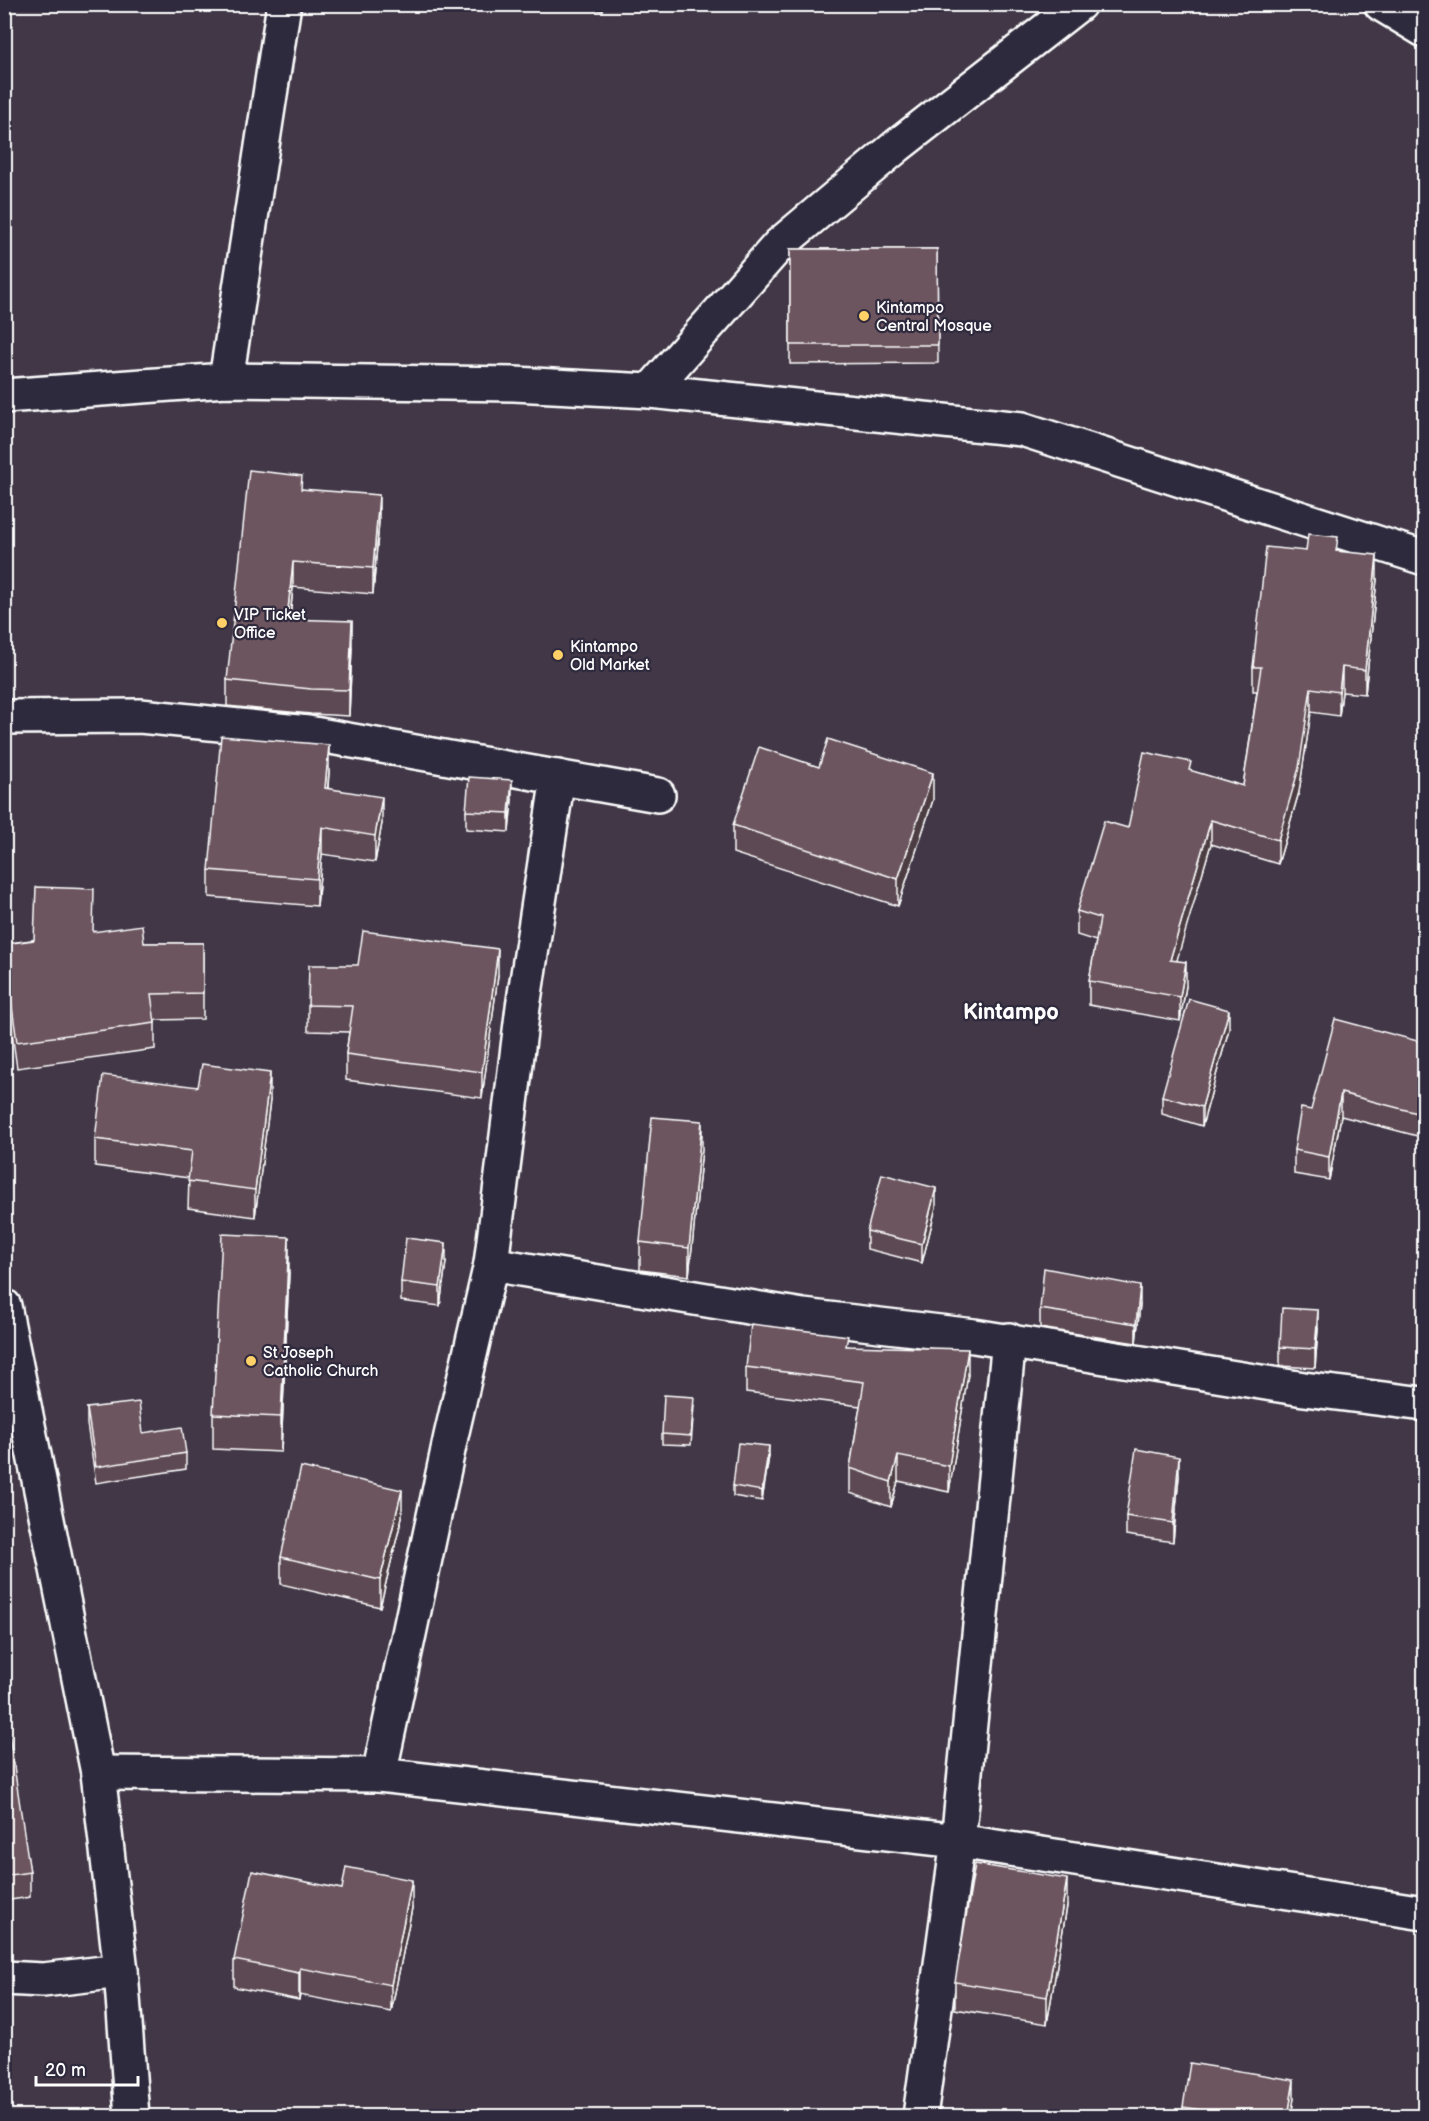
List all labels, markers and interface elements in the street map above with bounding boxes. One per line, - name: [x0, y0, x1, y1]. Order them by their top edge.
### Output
- place label: Kintampo Central Mosque: [876, 299, 992, 336]
- marker: Kintampo Central Mosque: [857, 309, 871, 323]
- place label: VIP Ticket Office: [234, 606, 306, 643]
- marker: VIP Ticket Office: [215, 616, 229, 630]
- place label: Kintampo Old Market: [570, 638, 650, 675]
- marker: Kintampo Old Market: [551, 648, 565, 662]
- district label: Kintampo: [963, 999, 1059, 1026]
- place label: St Joseph Catholic Church: [263, 1344, 378, 1381]
- marker: St Joseph Catholic Church: [244, 1354, 258, 1368]
- scale bar: [36, 2049, 138, 2087]
- text: 20 m: [45, 2060, 86, 2081]

